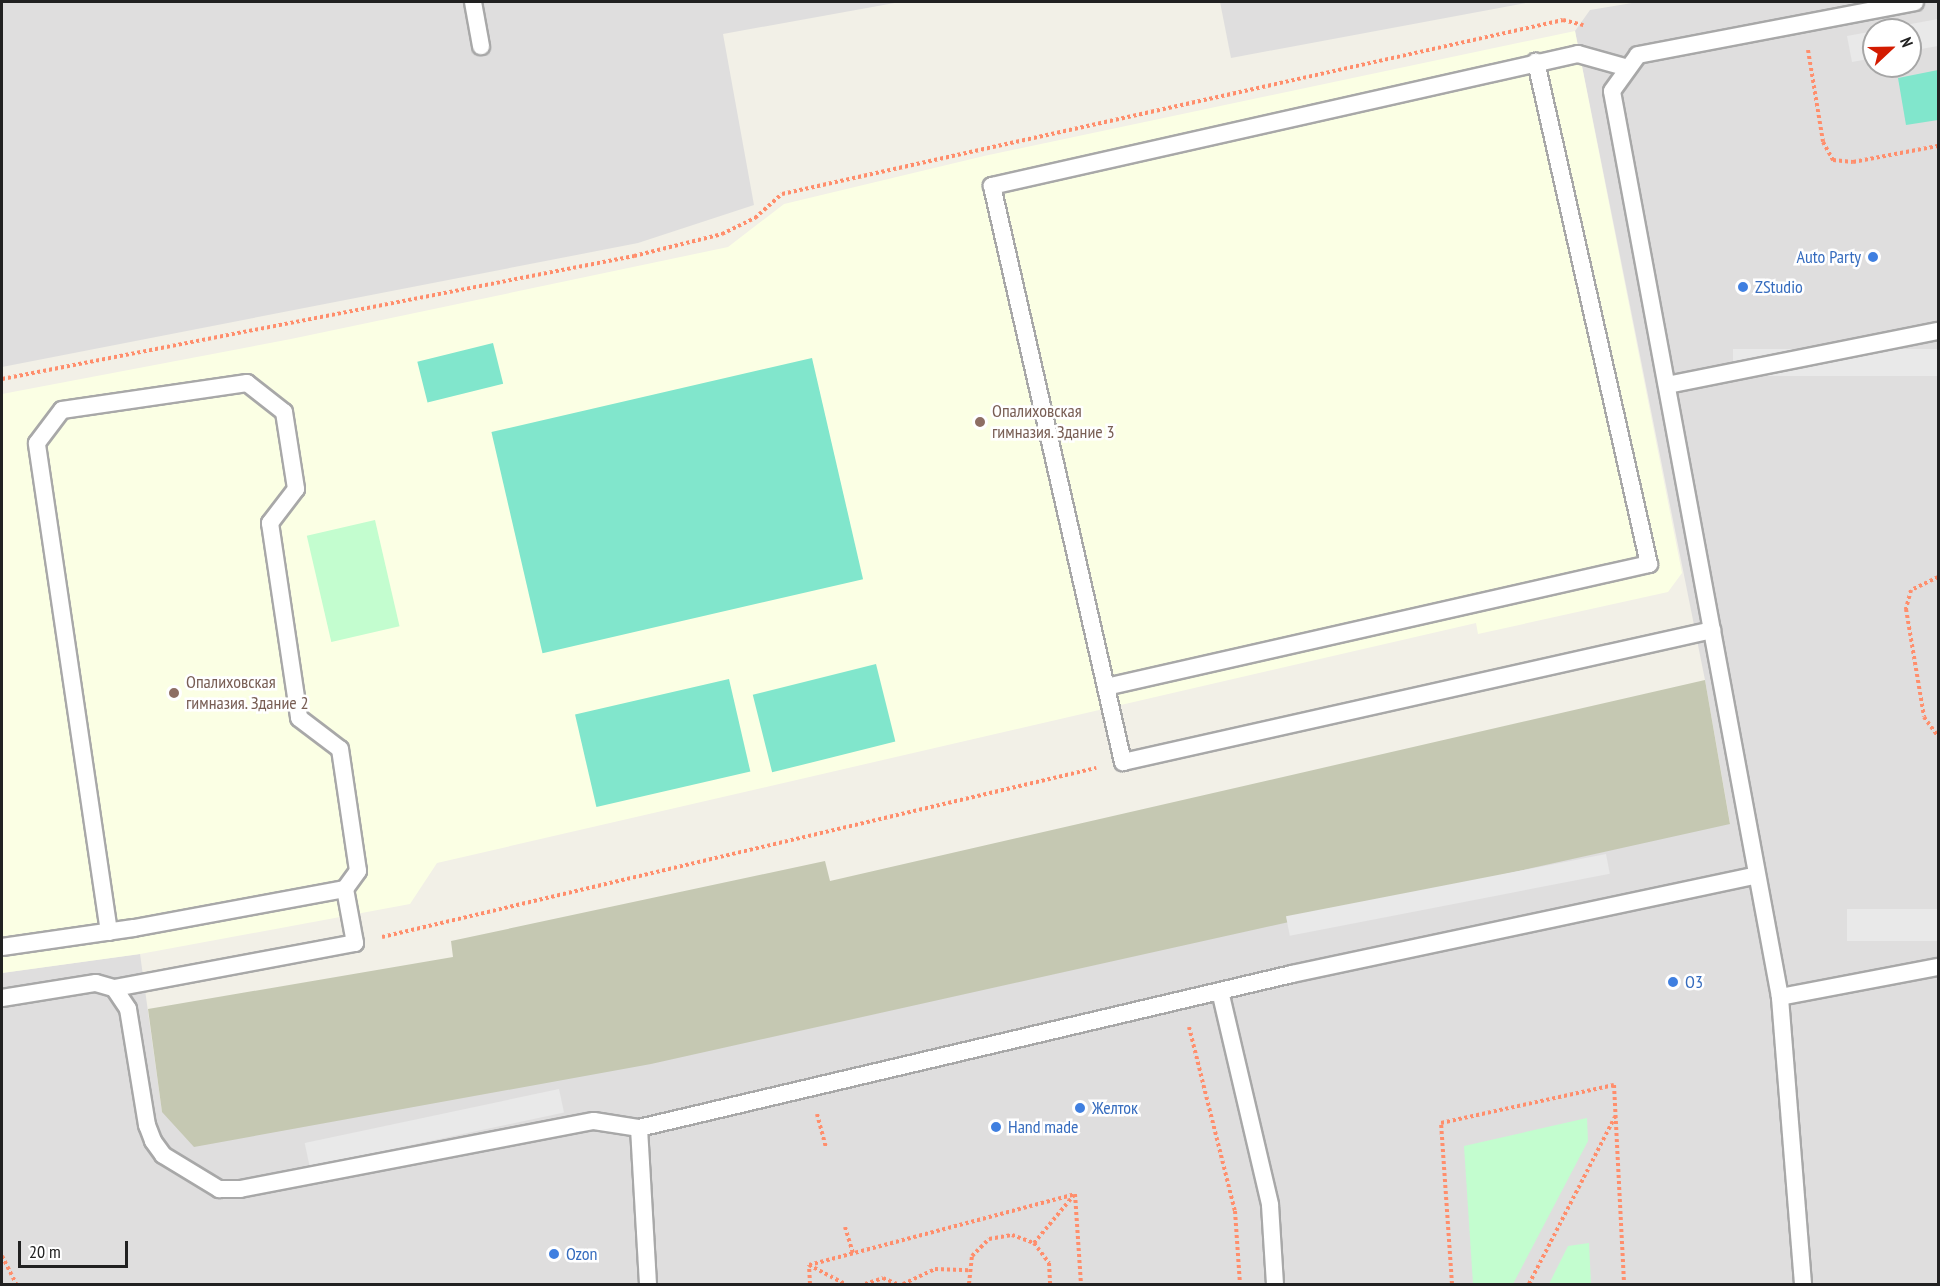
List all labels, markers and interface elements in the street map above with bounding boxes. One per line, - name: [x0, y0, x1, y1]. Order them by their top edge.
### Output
- north arrow: [1862, 18, 1922, 78]
- text: N: [1896, 34, 1918, 50]
- place label: Auto Party: [1796, 246, 1861, 268]
- marker: Auto Party: [1866, 250, 1880, 264]
- place label: ZStudio: [1755, 276, 1803, 298]
- marker: ZStudio: [1736, 280, 1750, 294]
- place label: Опалиховская гимназия. Здание 3: [992, 401, 1116, 444]
- marker: Опалиховская гимназия. Здание 3: [973, 415, 987, 429]
- place label: Опалиховская гимназия. Здание 2: [186, 672, 310, 714]
- marker: Опалиховская гимназия. Здание 2: [167, 686, 181, 700]
- place label: О3: [1685, 971, 1703, 993]
- marker: О3: [1666, 975, 1680, 989]
- place label: Желток: [1092, 1097, 1138, 1119]
- marker: Желток: [1073, 1101, 1087, 1115]
- place label: Hand made: [1008, 1116, 1079, 1138]
- marker: Hand made: [989, 1120, 1003, 1134]
- scale bar: [21, 1229, 130, 1267]
- text: 20 m: [29, 1240, 61, 1263]
- place label: Ozon: [566, 1243, 598, 1265]
- marker: Ozon: [547, 1247, 561, 1261]

